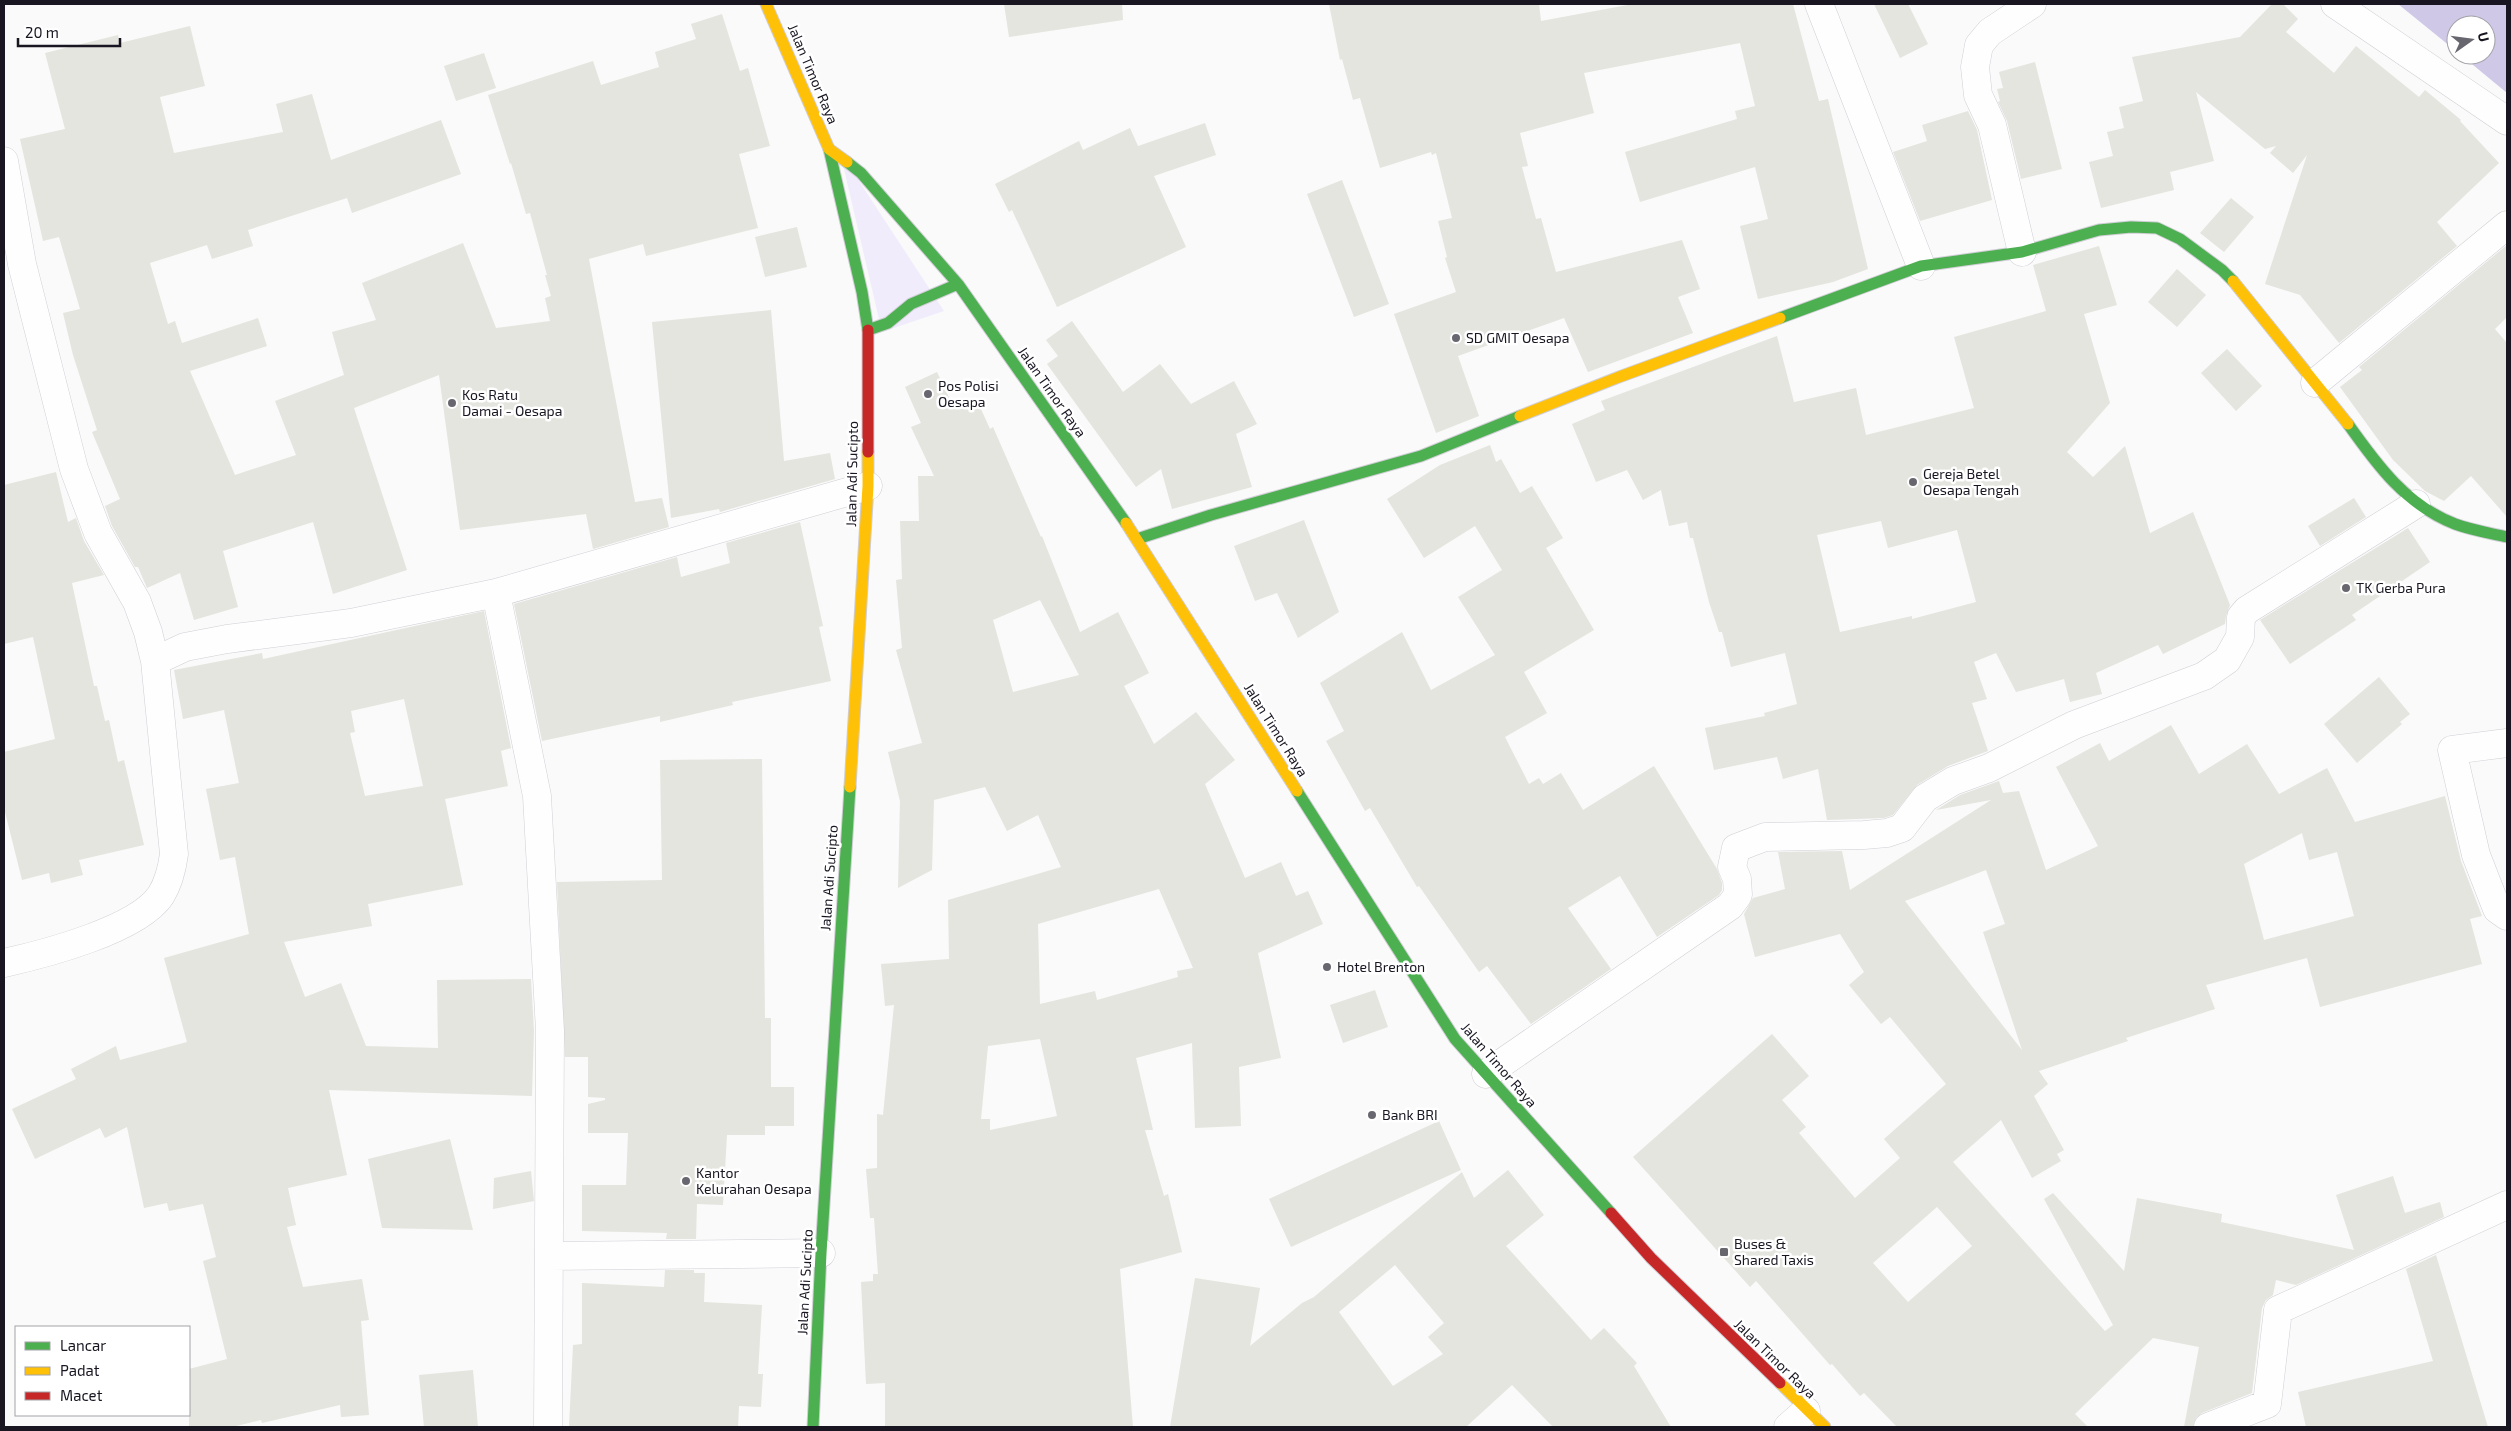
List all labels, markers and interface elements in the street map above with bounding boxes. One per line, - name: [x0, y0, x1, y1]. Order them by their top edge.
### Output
- scale bar: [18, 15, 120, 47]
- north arrow: [2446, 15, 2496, 65]
- street label: Jalan Timor Raya: [785, 21, 842, 126]
- text: 20 m: [25, 23, 59, 41]
- text: U: [2475, 30, 2494, 43]
- place label: SD GMIT Oesapa: [1466, 329, 1569, 346]
- marker: SD GMIT Oesapa: [1450, 332, 1462, 344]
- street label: Jalan Timor Raya: [1015, 343, 1090, 440]
- place label: Pos Polisi Oesapa: [938, 377, 999, 410]
- place label: Kos Ratu Damai - Oesapa: [462, 386, 562, 419]
- marker: Pos Polisi Oesapa: [922, 388, 934, 400]
- marker: Kos Ratu Damai - Oesapa: [446, 397, 458, 409]
- street label: Jalan Adi Sucipto: [842, 421, 861, 527]
- place label: Gereja Betel Oesapa Tengah: [1923, 465, 2019, 498]
- marker: Gereja Betel Oesapa Tengah: [1907, 476, 1919, 488]
- place label: TK Gerba Pura: [2356, 579, 2446, 596]
- marker: TK Gerba Pura: [2340, 582, 2352, 594]
- street label: Jalan Timor Raya: [1241, 680, 1312, 780]
- street label: Jalan Adi Sucipto: [816, 824, 841, 931]
- place label: Hotel Brenton: [1337, 958, 1425, 975]
- marker: Hotel Brenton: [1321, 961, 1333, 973]
- street label: Jalan Timor Raya: [1458, 1019, 1541, 1111]
- place label: Bank BRI: [1382, 1106, 1438, 1123]
- marker: Bank BRI: [1366, 1109, 1378, 1121]
- place label: Kantor Kelurahan Oesapa: [696, 1164, 812, 1197]
- marker: Kantor Kelurahan Oesapa: [680, 1175, 692, 1187]
- street label: Jalan Adi Sucipto: [793, 1229, 816, 1335]
- place label: Buses & Shared Taxis: [1734, 1235, 1814, 1268]
- marker: Buses & Shared Taxis: [1718, 1246, 1730, 1258]
- street label: Jalan Timor Raya: [1731, 1315, 1820, 1402]
- legend: [15, 1326, 190, 1416]
- text: Lancar: [60, 1336, 106, 1354]
- text: Padat: [60, 1361, 100, 1379]
- text: Macet: [60, 1386, 103, 1404]

